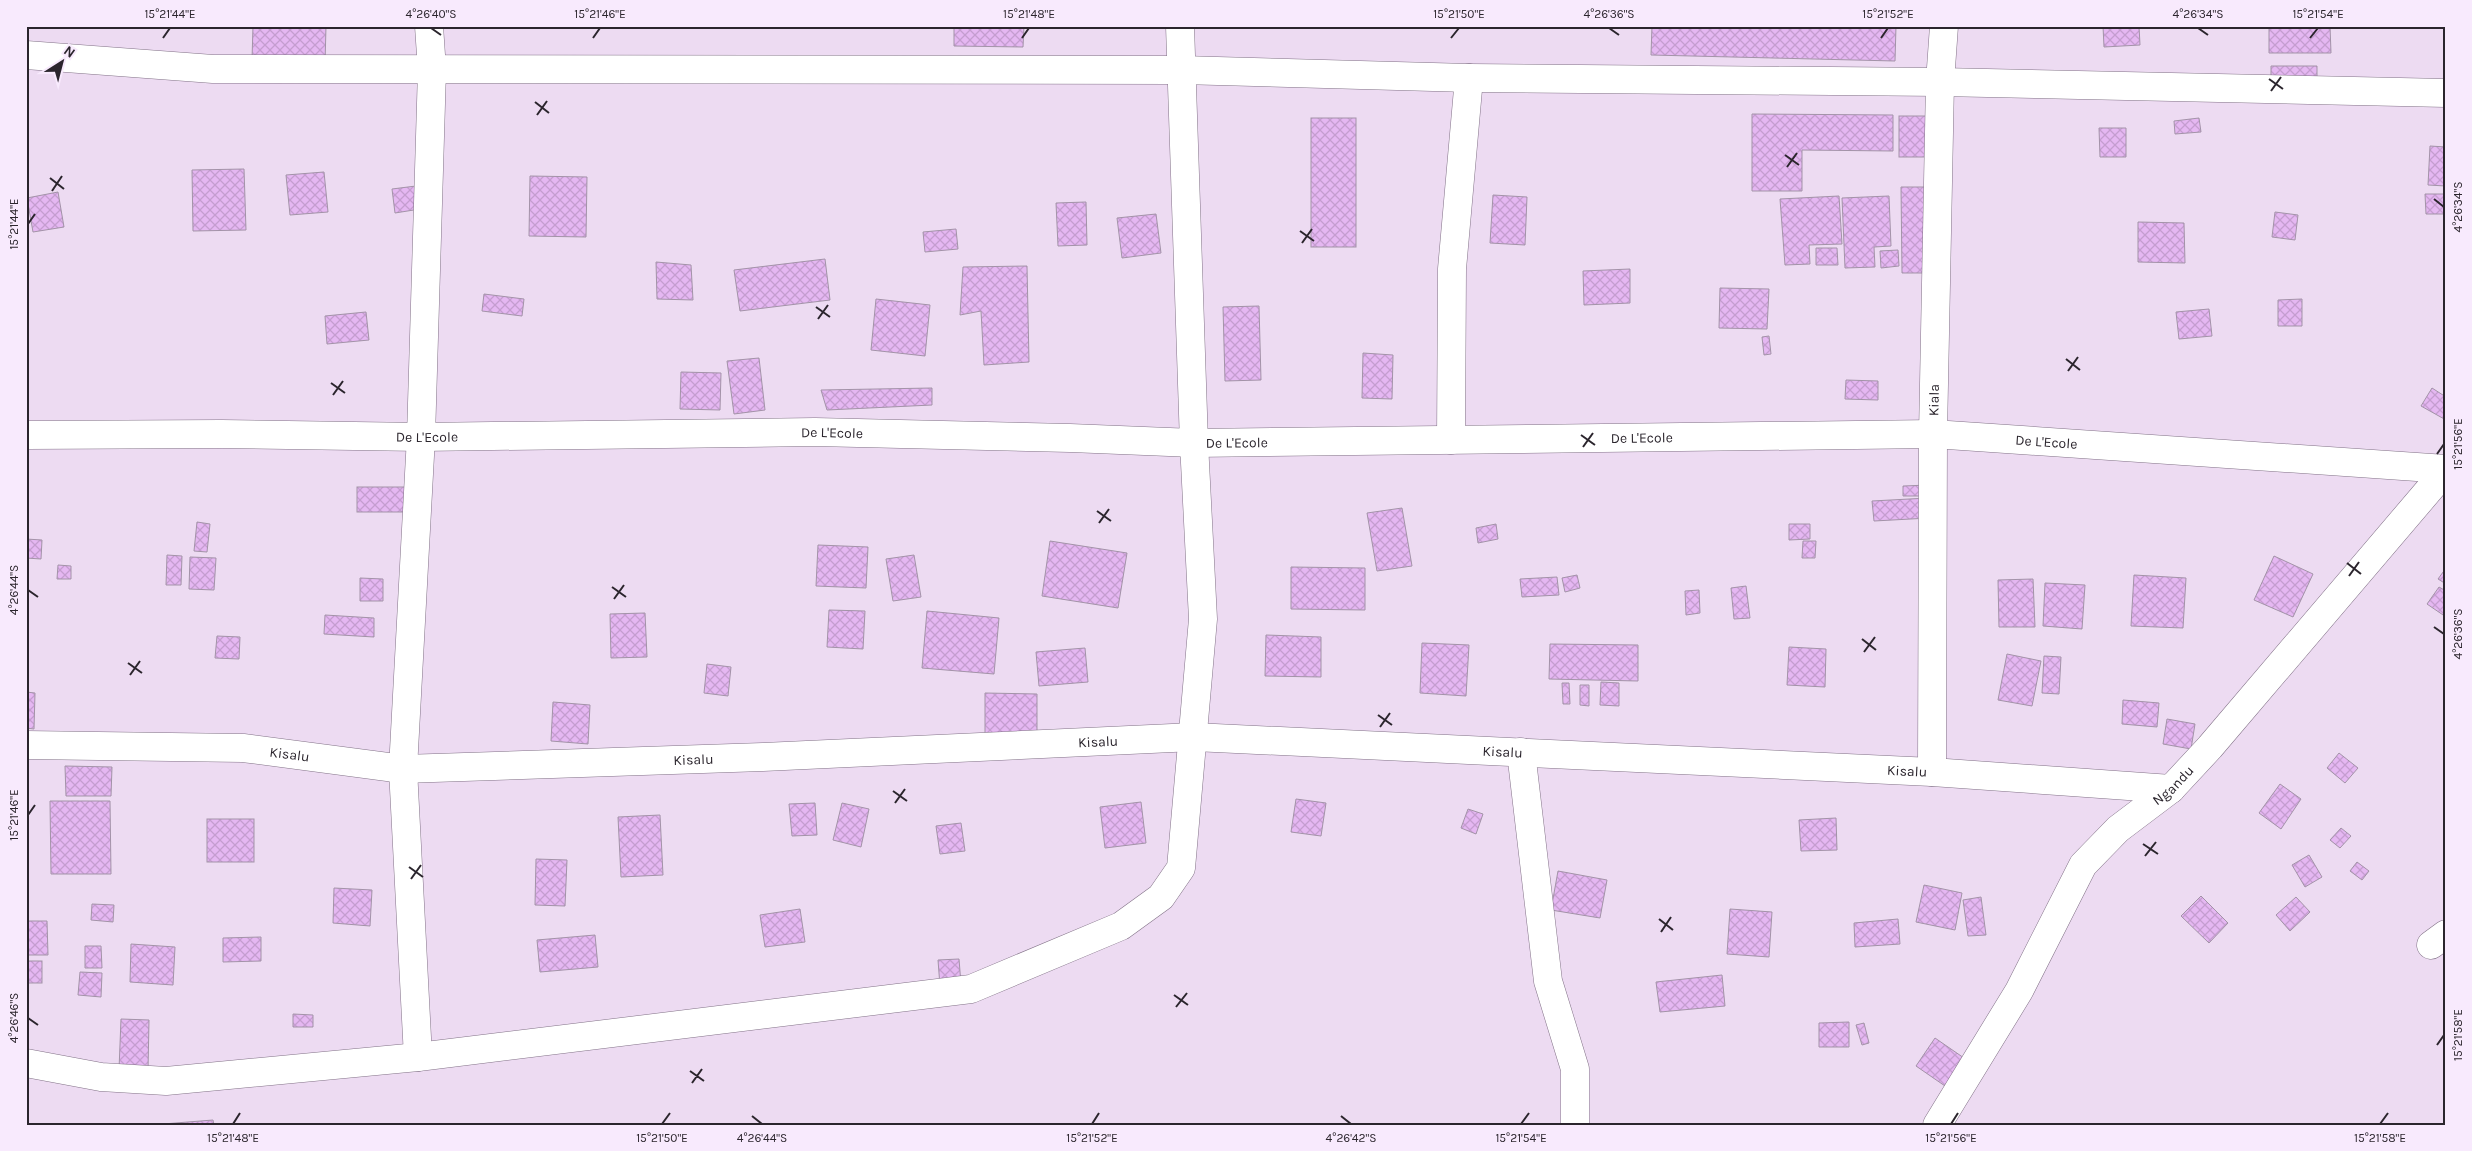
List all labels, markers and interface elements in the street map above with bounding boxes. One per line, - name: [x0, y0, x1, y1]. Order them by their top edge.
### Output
- text: 15°21'44"E: [144, 7, 196, 21]
- text: 4°26'40"S: [406, 7, 456, 21]
- text: 15°21'46"E: [574, 7, 626, 21]
- text: 15°21'48"E: [1003, 7, 1055, 21]
- text: 15°21'50"E: [1433, 7, 1485, 21]
- text: 4°26'36"S: [1583, 7, 1635, 21]
- text: 15°21'52"E: [1862, 7, 1914, 21]
- text: 4°26'34"S: [2173, 7, 2223, 21]
- text: 15°21'54"E: [2292, 7, 2344, 21]
- north arrow: [38, 38, 88, 88]
- text: N: [60, 42, 78, 62]
- text: 4°26'34"S: [2451, 182, 2465, 232]
- text: 15°21'44"E: [7, 198, 21, 250]
- street label: Kiala: [1925, 384, 1943, 416]
- text: 15°21'56"E: [2451, 418, 2465, 470]
- street label: De L'Ecole: [801, 424, 863, 442]
- street label: De L'Ecole: [396, 429, 458, 446]
- street label: De L'Ecole: [1611, 429, 1673, 447]
- street label: De L'Ecole: [2015, 432, 2078, 453]
- street label: De L'Ecole: [1206, 434, 1268, 452]
- text: 4°26'44"S: [7, 565, 21, 615]
- text: 4°26'36"S: [2451, 608, 2465, 660]
- street label: Kisalu: [1078, 733, 1119, 751]
- street label: Kisalu: [1482, 743, 1523, 762]
- street label: Kisalu: [268, 744, 311, 766]
- street label: Kisalu: [673, 751, 714, 769]
- street label: Kisalu: [1887, 762, 1928, 781]
- street label: Ngandu: [2149, 762, 2197, 809]
- text: 15°21'46"E: [7, 789, 21, 841]
- text: 4°26'46"S: [7, 993, 21, 1043]
- text: 15°21'58"E: [2451, 1009, 2465, 1061]
- text: 15°21'48"E: [207, 1131, 259, 1145]
- text: 15°21'50"E: [636, 1131, 688, 1145]
- text: 4°26'44"S: [737, 1131, 787, 1145]
- text: 15°21'52"E: [1066, 1131, 1118, 1145]
- text: 4°26'42"S: [1326, 1131, 1376, 1145]
- text: 15°21'54"E: [1495, 1131, 1547, 1145]
- text: 15°21'56"E: [1925, 1131, 1977, 1145]
- text: 15°21'58"E: [2354, 1131, 2406, 1145]

